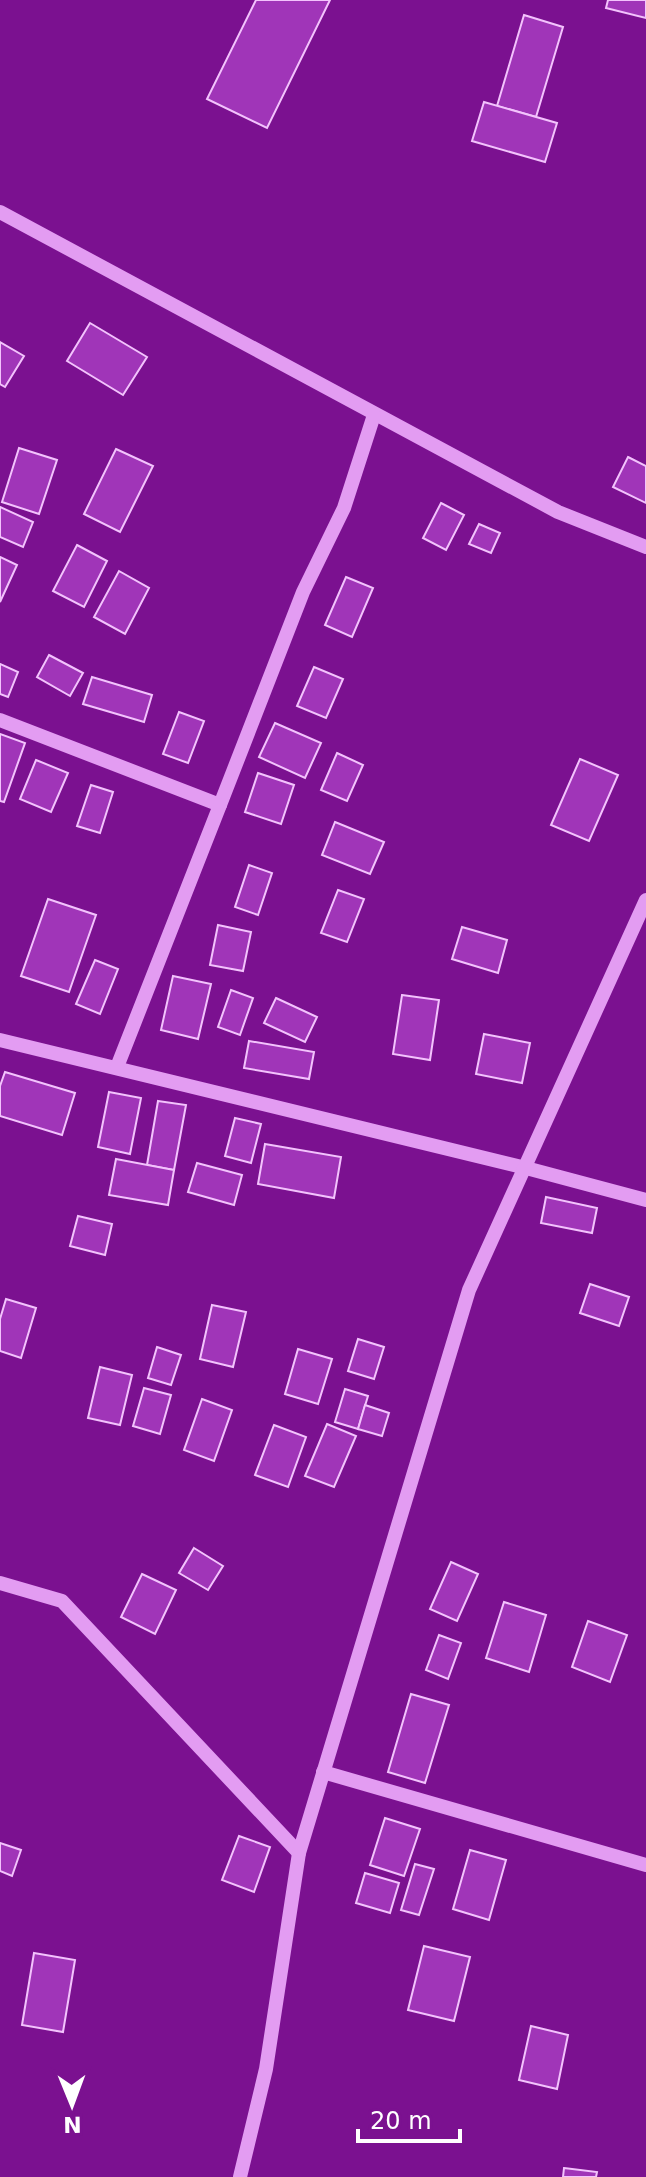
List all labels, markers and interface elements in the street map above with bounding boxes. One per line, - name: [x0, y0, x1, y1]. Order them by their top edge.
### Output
- north arrow: [32, 2065, 112, 2145]
- scale bar: [358, 2093, 460, 2143]
- text: 20 m: [370, 2107, 432, 2135]
- text: N: [63, 2112, 82, 2137]

